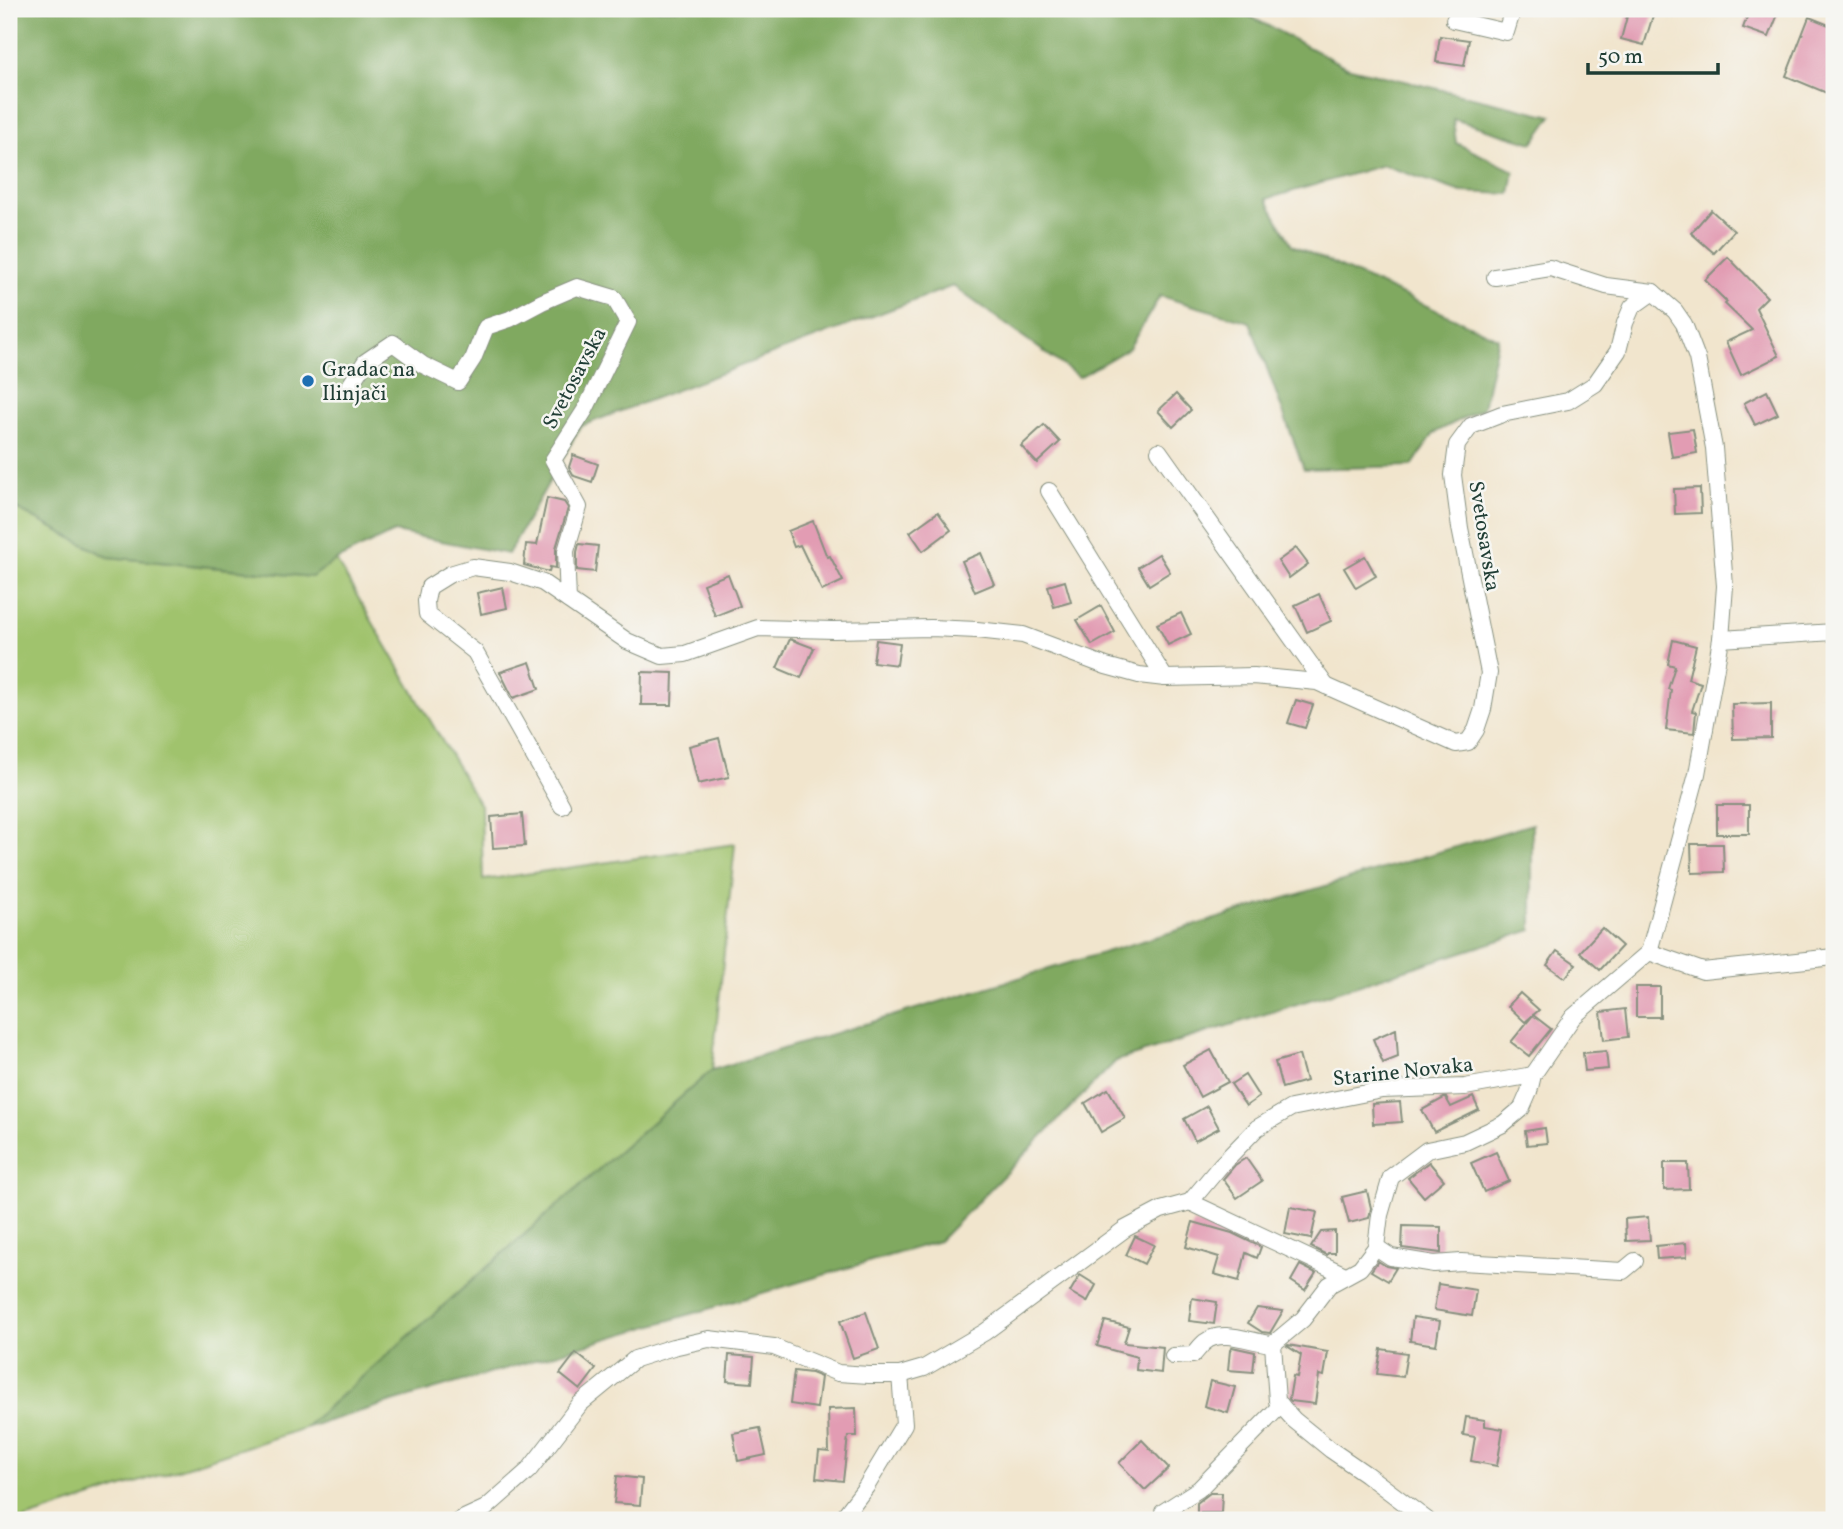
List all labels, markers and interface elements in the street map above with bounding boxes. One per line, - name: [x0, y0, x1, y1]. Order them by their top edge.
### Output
- scale bar: [1588, 32, 1717, 76]
- text: 50 m: [1598, 43, 1643, 72]
- street label: Svetosavska: [536, 323, 614, 435]
- place label: Gradac na Ilinjači: [322, 356, 416, 409]
- marker: Gradac na Ilinjači: [300, 373, 316, 389]
- street label: Svetosavska: [1460, 479, 1507, 594]
- street label: Starine Novaka: [1331, 1051, 1475, 1094]

